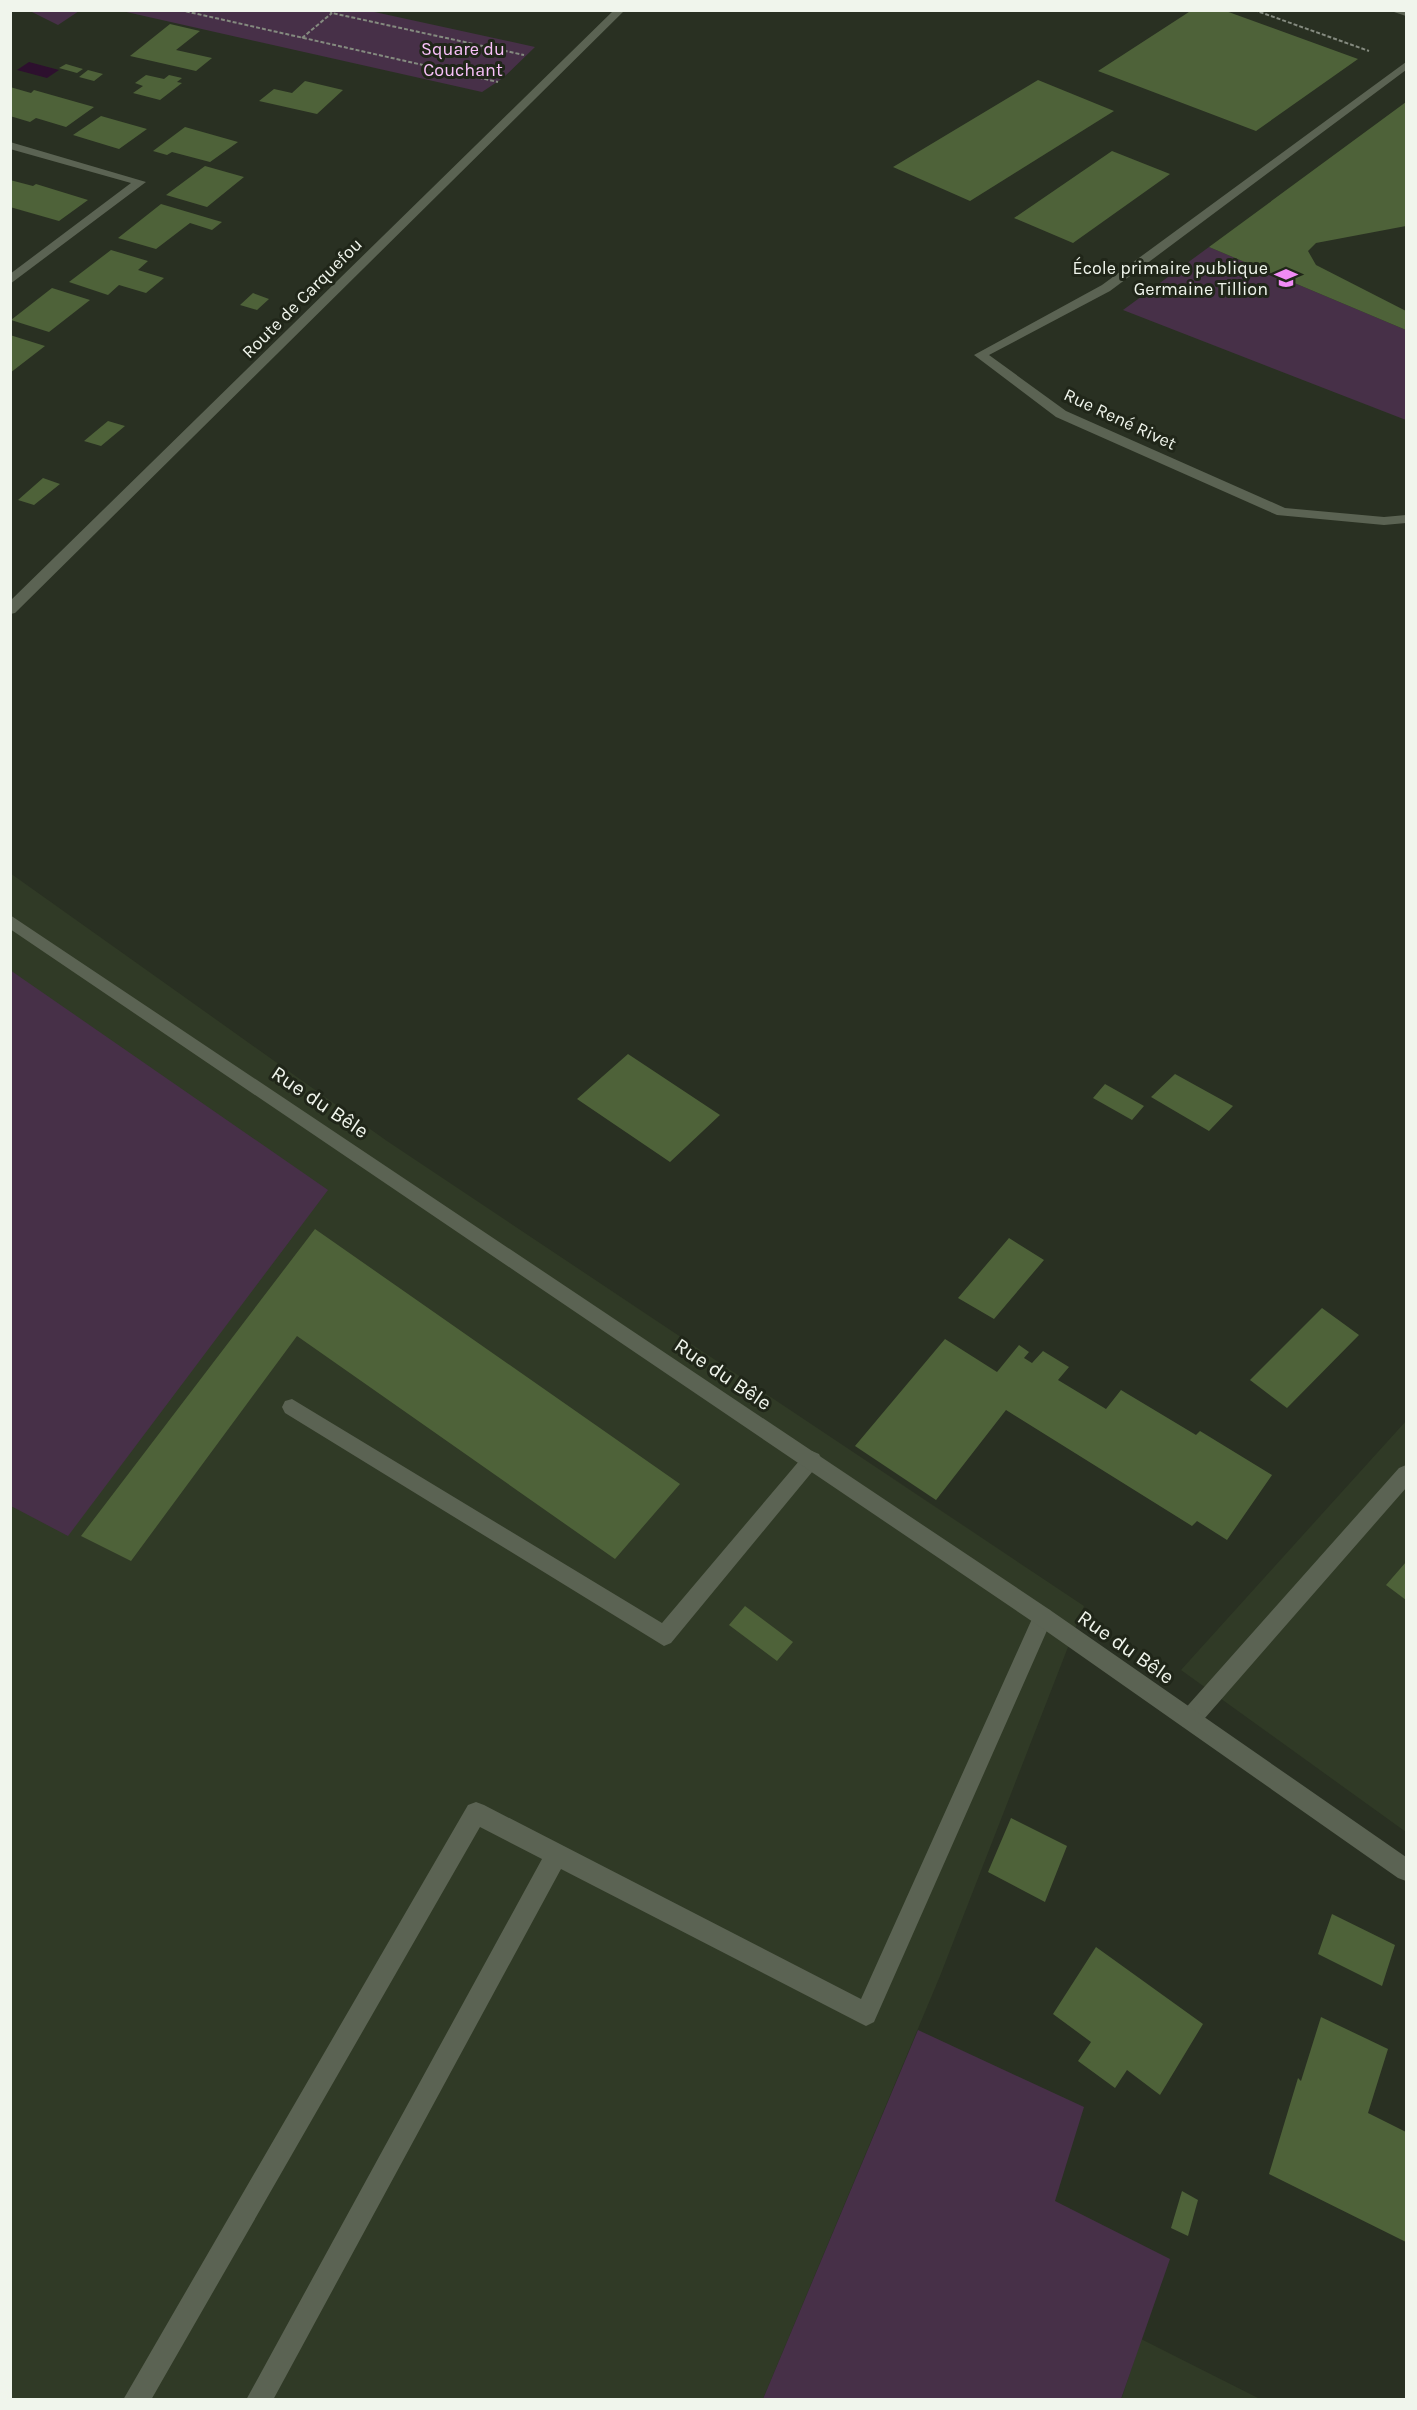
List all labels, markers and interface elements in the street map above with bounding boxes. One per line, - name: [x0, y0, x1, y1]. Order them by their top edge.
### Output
- park label: Square du Couchant: [421, 38, 505, 81]
- street label: Route de Carquefou: [237, 233, 367, 363]
- place label: École primaire publique Germaine Tillion: [1073, 256, 1268, 300]
- school or university icon: École primaire publique Germaine Tillion: [1273, 265, 1299, 291]
- street label: Rue René Rivet: [1060, 383, 1180, 455]
- street label: Rue du Bêle: [267, 1061, 373, 1143]
- street label: Rue du Bêle: [670, 1333, 776, 1415]
- street label: Rue du Bêle: [1073, 1605, 1179, 1689]

